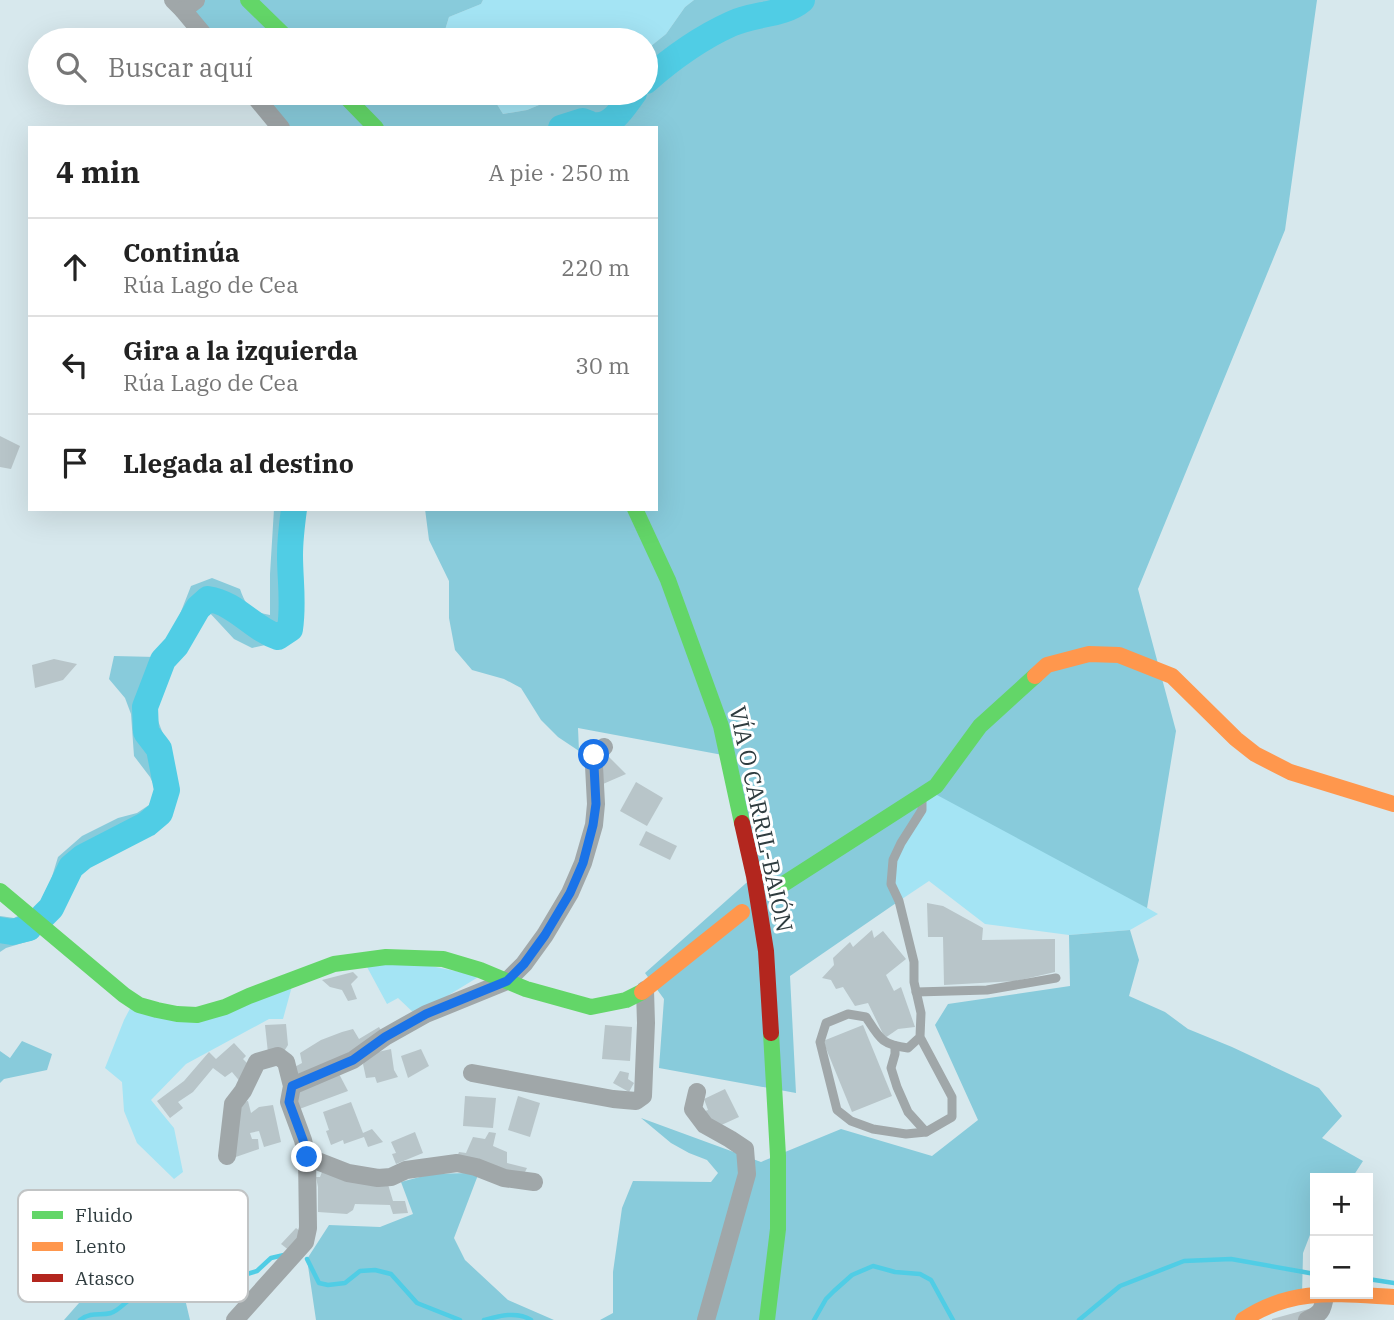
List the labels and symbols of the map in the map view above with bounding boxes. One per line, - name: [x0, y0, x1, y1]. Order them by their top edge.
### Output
- street label: VÍA O CARRIL-BAIÓN: [723, 703, 801, 935]
- route start: [578, 739, 609, 770]
- route end: [291, 1141, 322, 1172]
- legend: [18, 1190, 248, 1302]
- text: Fluido: [75, 1203, 133, 1227]
- text: Lento: [75, 1234, 126, 1258]
- text: Atasco: [75, 1266, 134, 1290]

